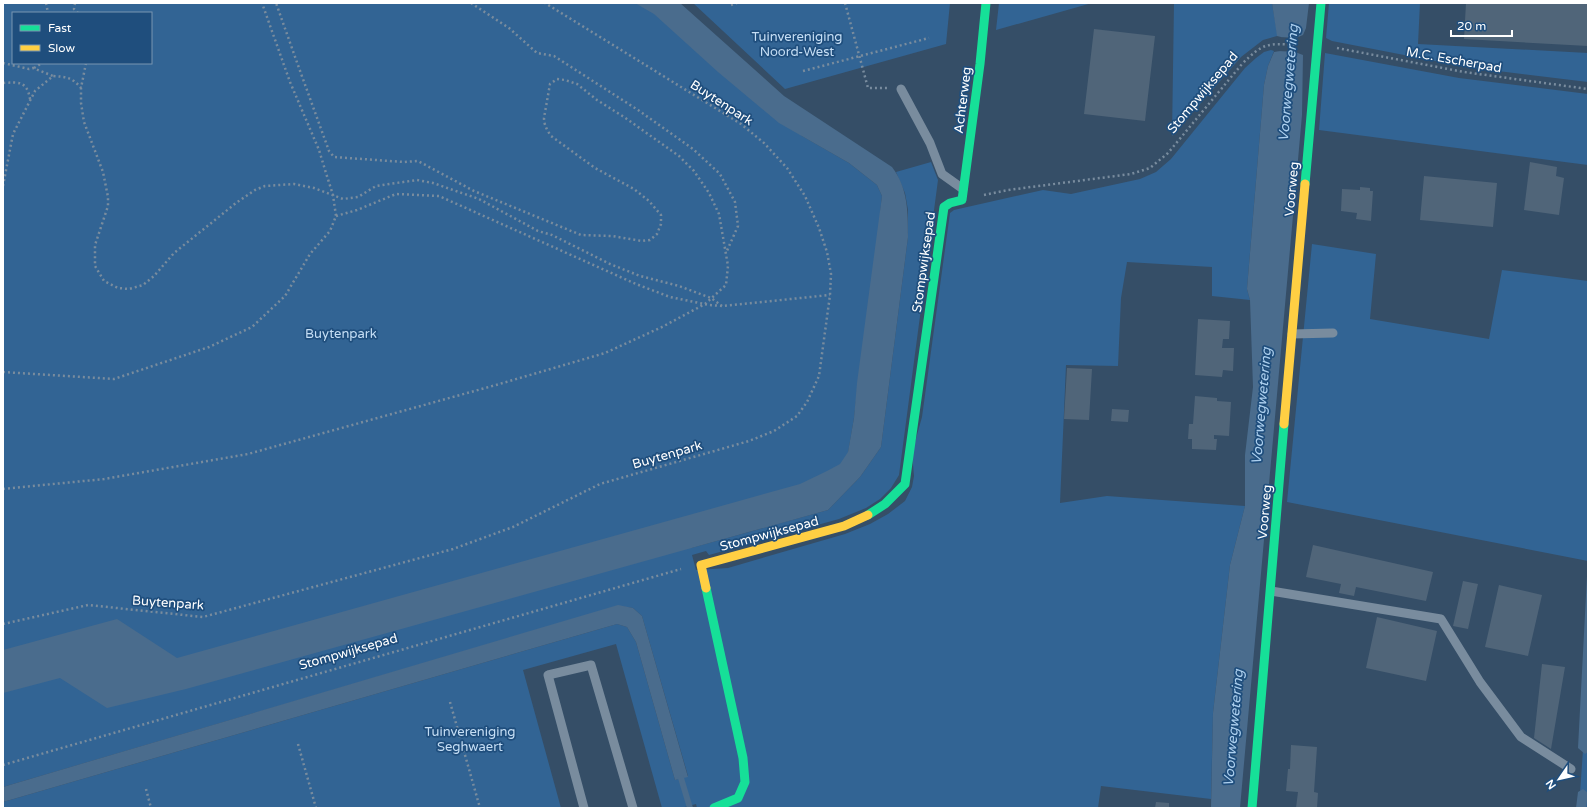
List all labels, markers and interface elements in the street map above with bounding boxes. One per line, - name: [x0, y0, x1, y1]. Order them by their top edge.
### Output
- legend: [12, 12, 152, 64]
- scale bar: [1451, 12, 1512, 38]
- text: 20 m: [1457, 19, 1486, 33]
- text: Fast: [48, 21, 72, 35]
- water label: Voorwegwetering: [1275, 23, 1302, 142]
- park label: Tuinvereniging Noord-West: [751, 29, 843, 60]
- text: Slow: [48, 41, 75, 55]
- street label: M.C. Escherpad: [1405, 44, 1503, 76]
- street label: Stompwijksepad: [1164, 49, 1242, 137]
- street label: Achterweg: [951, 66, 975, 134]
- street label: Buytenpark: [687, 77, 756, 129]
- street label: Voorweg: [1282, 161, 1302, 217]
- street label: Stompwijksepad: [909, 211, 939, 314]
- park label: Buytenpark: [305, 326, 377, 342]
- water label: Voorwegwetering: [1248, 346, 1275, 465]
- street label: Buytenpark: [631, 437, 704, 473]
- street label: Voorweg: [1255, 484, 1275, 540]
- street label: Stompwijksepad: [718, 513, 820, 555]
- street label: Buytenpark: [132, 593, 204, 613]
- street label: Stompwijksepad: [297, 630, 399, 674]
- water label: Voorwegwetering: [1220, 668, 1247, 787]
- park label: Tuinvereniging Seghwaert: [424, 724, 516, 755]
- north arrow: [1539, 759, 1579, 799]
- text: N: [1543, 777, 1559, 792]

